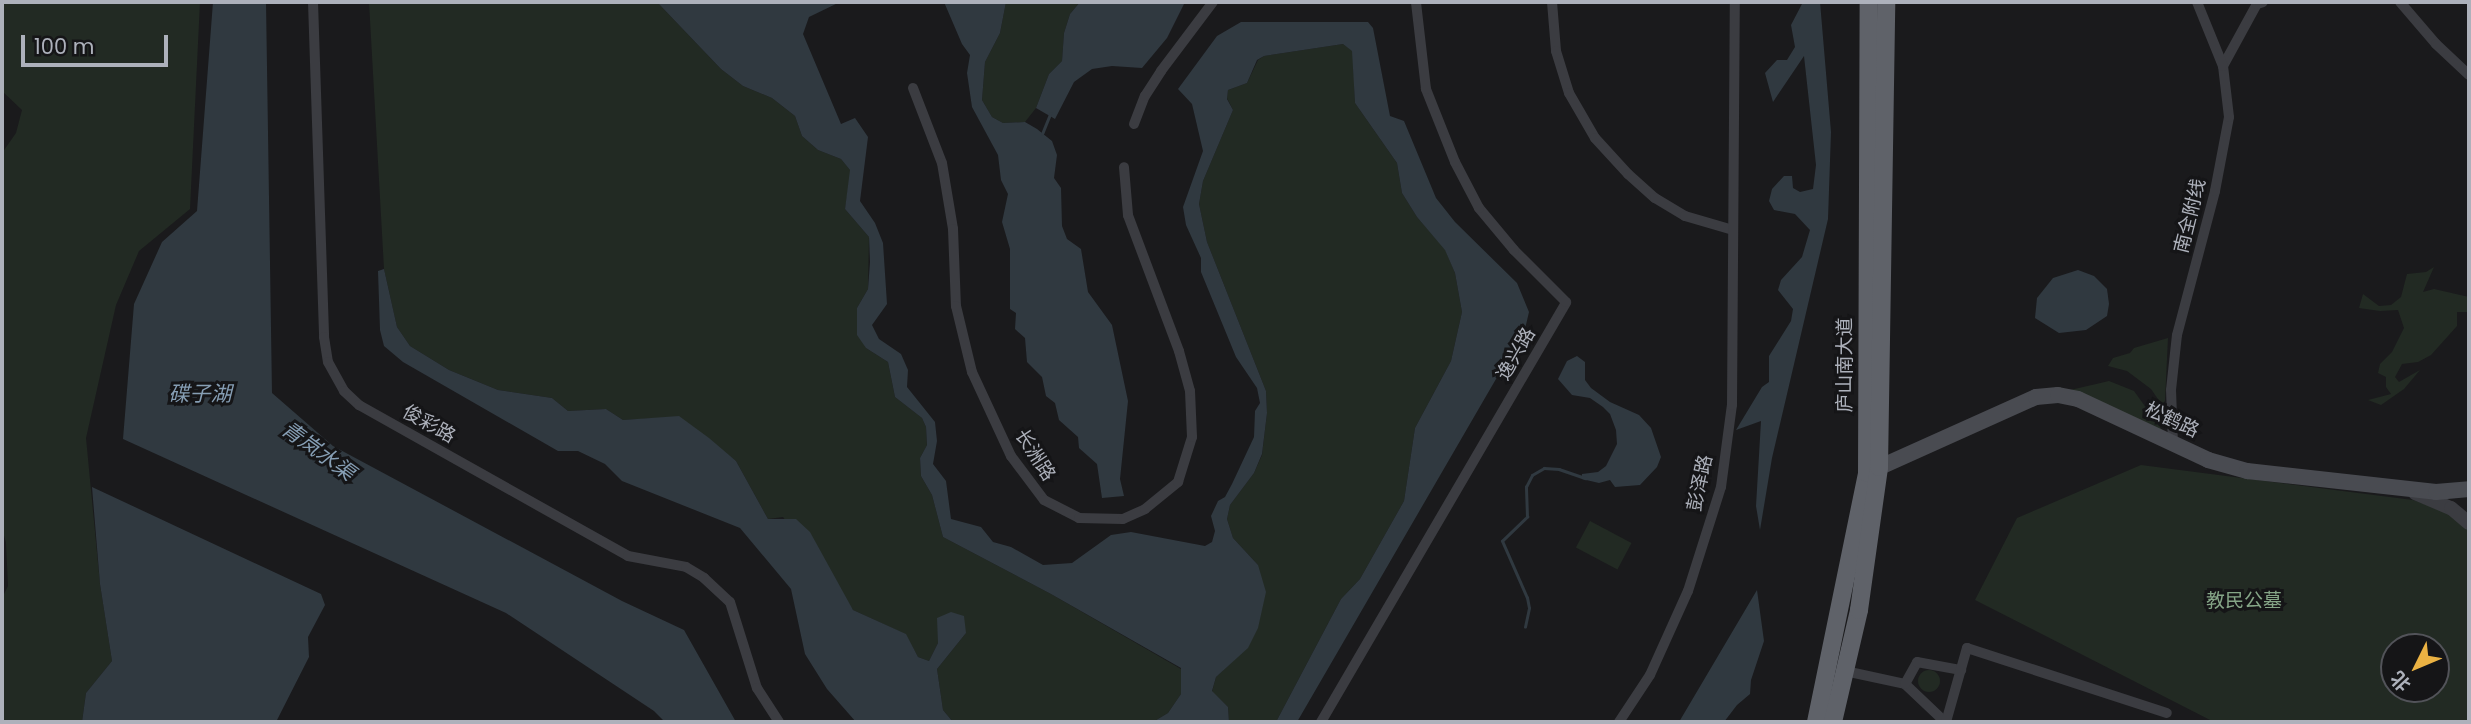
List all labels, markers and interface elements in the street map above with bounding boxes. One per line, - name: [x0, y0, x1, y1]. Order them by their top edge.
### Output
- scale bar: [24, 21, 172, 65]
- text: 100 m: [34, 32, 94, 61]
- street label: 南全附线: [2170, 176, 2210, 256]
- street label: 庐山南大道: [1834, 318, 1856, 412]
- street label: 逸兴路: [1492, 324, 1540, 384]
- water label: 碟子湖: [169, 381, 231, 407]
- street label: 松鹤路: [2141, 398, 2203, 442]
- street label: 俊彩路: [399, 400, 459, 448]
- water label: 青岚水渠: [277, 416, 359, 486]
- street label: 长洲路: [1010, 425, 1060, 485]
- street label: 彭泽路: [1683, 453, 1717, 513]
- park label: 教民公墓: [2206, 590, 2282, 612]
- north arrow: [2380, 633, 2450, 703]
- text: 北: [2384, 665, 2417, 697]

